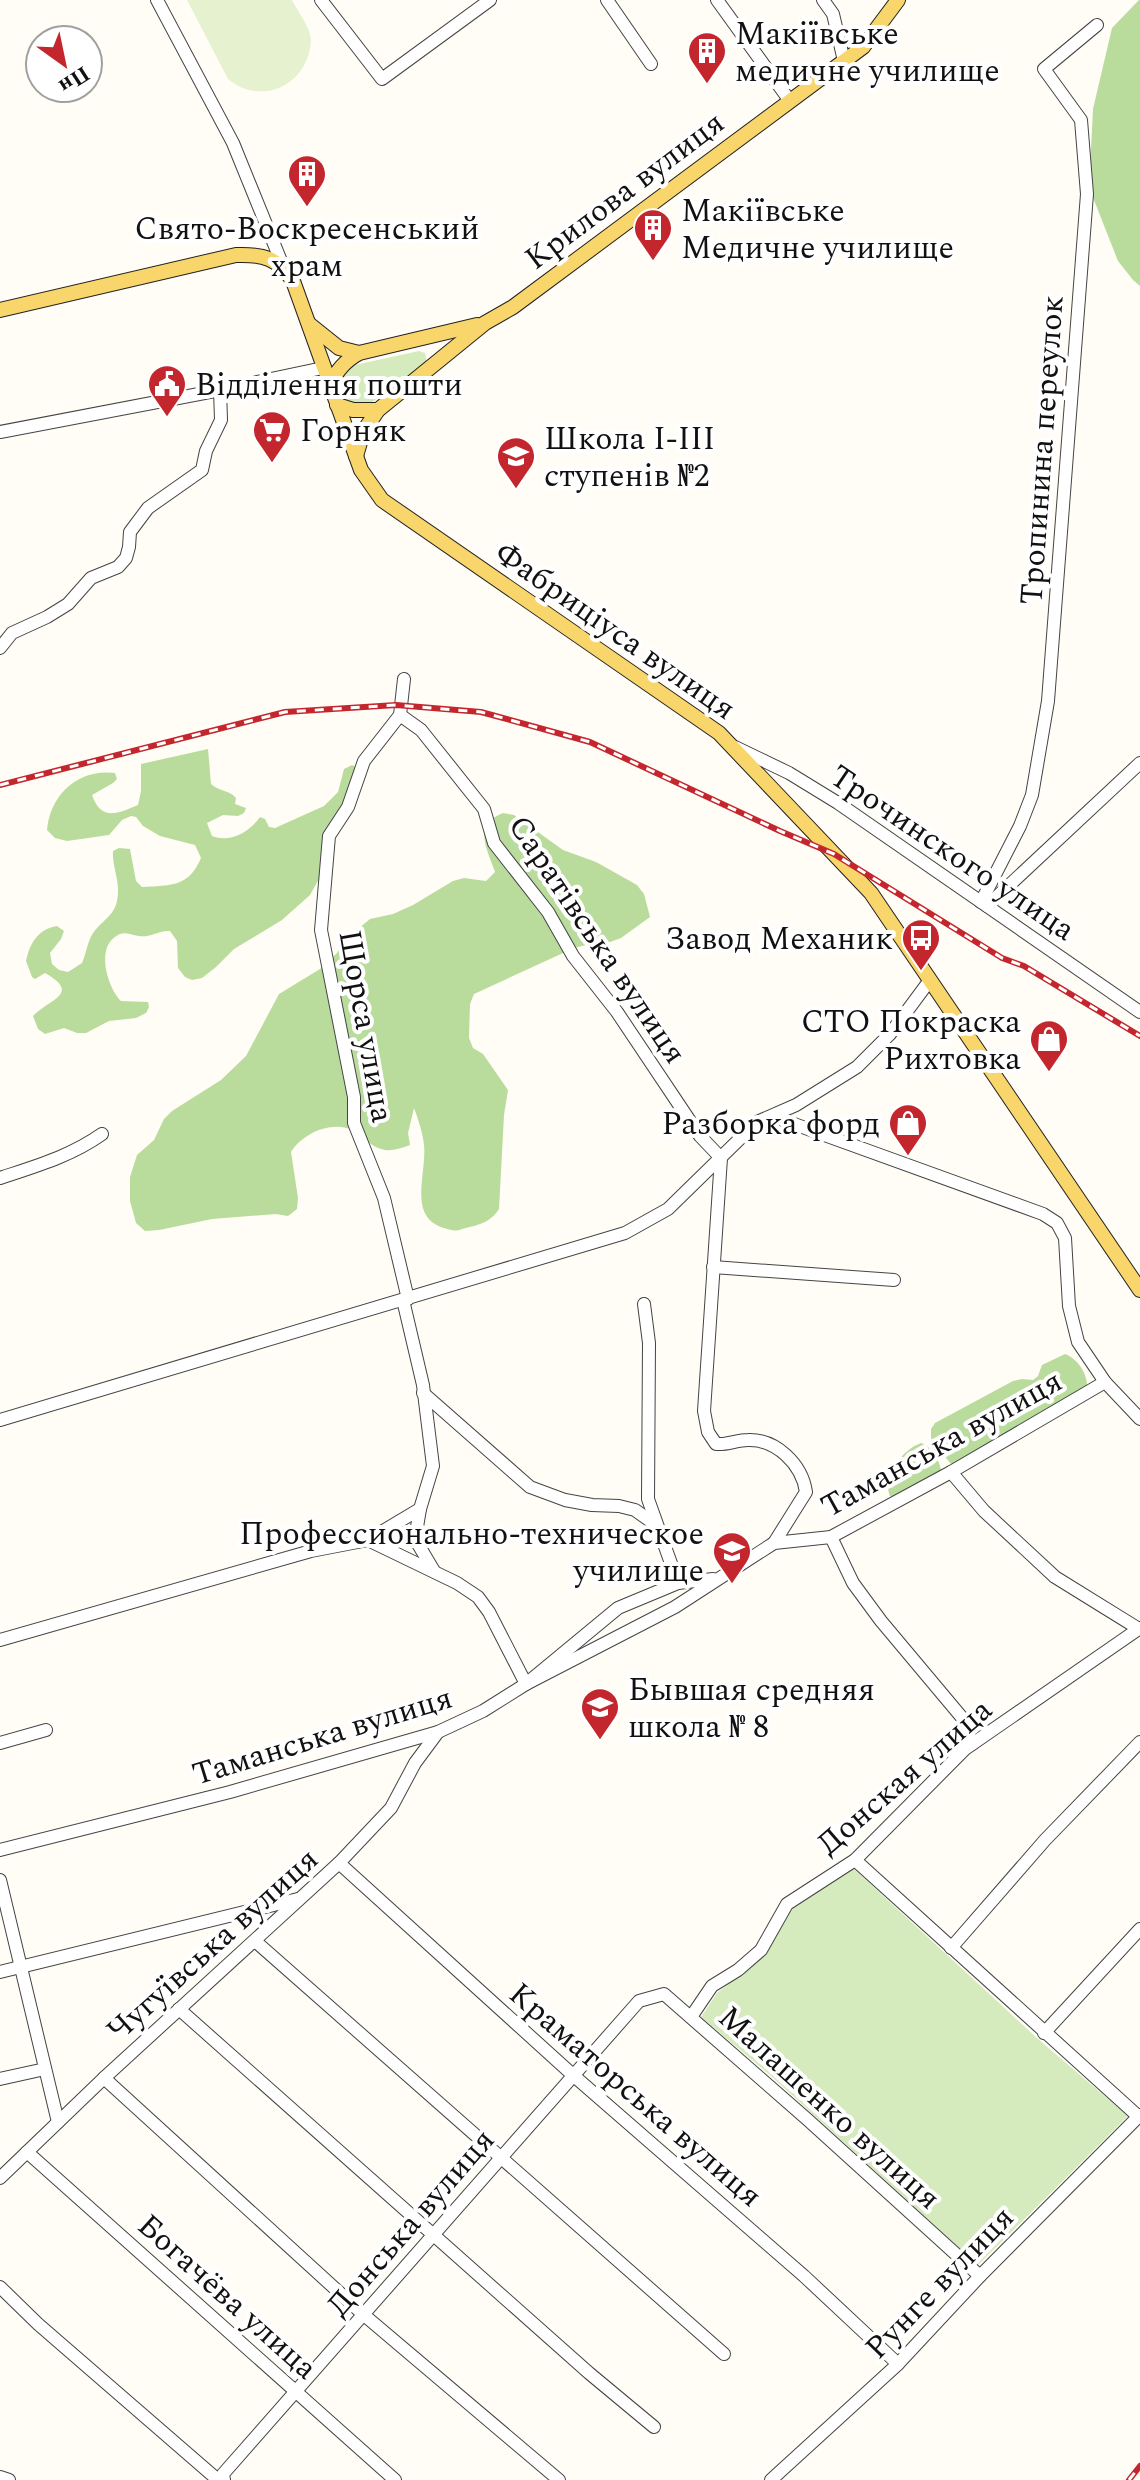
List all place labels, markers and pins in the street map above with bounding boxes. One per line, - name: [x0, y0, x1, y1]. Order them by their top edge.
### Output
- place label: Макіївське медичне училище: [735, 10, 1000, 96]
- building icon: Макіївське медичне училище: [686, 30, 728, 85]
- building icon: Свято-Воскресенський храм: [286, 153, 328, 208]
- place label: Макіївське Медичне училище: [681, 187, 954, 273]
- place label: Свято-Воскресенський храм: [135, 205, 479, 291]
- building icon: Макіївське Медичне училище: [632, 207, 674, 262]
- place label: Відділення пошти: [195, 361, 463, 410]
- public building icon: Відділення пошти: [146, 363, 188, 418]
- place label: Горняк: [300, 407, 406, 456]
- supermarket icon: Горняк: [251, 409, 293, 464]
- place label: Школа I-III ступенів №2: [544, 415, 715, 501]
- school or university icon: Школа I-III ступенів №2: [495, 435, 537, 490]
- place label: Завод Механик: [665, 915, 893, 964]
- bus stop icon: Завод Механик: [900, 917, 942, 972]
- place label: СТО Покраска Рихтовка: [801, 998, 1021, 1084]
- shop icon: СТО Покраска Рихтовка: [1028, 1018, 1070, 1073]
- place label: Разборка форд: [661, 1100, 880, 1149]
- shop icon: Разборка форд: [887, 1102, 929, 1157]
- place label: Профессионально-техническое училище: [239, 1510, 704, 1596]
- school or university icon: Профессионально-техническое училище: [711, 1530, 753, 1585]
- place label: Бывшая средняя школа № 8: [628, 1666, 875, 1752]
- school or university icon: Бывшая средняя школа № 8: [579, 1686, 621, 1741]

